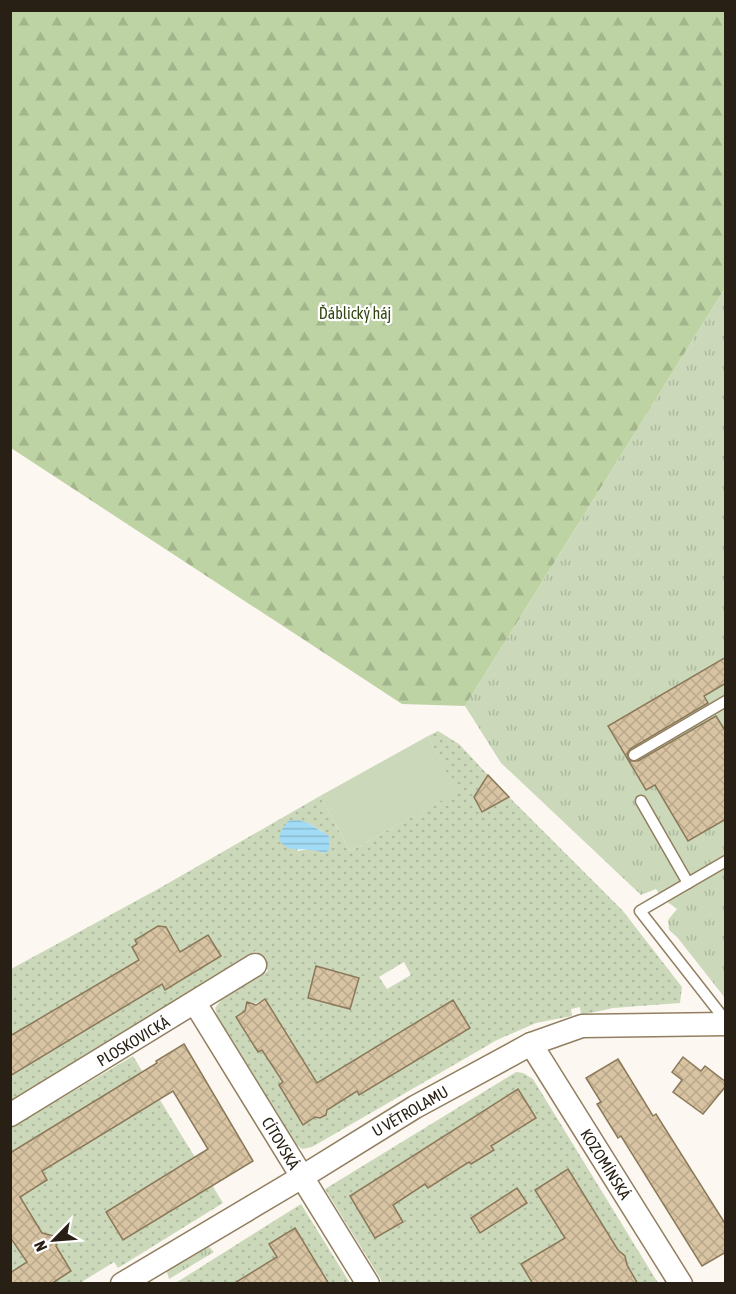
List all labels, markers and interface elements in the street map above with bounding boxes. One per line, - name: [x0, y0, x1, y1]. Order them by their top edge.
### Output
- park label: Ďáblický háj: [319, 304, 391, 323]
- street label: PLOSKOVICKÁ: [94, 1012, 173, 1070]
- street label: U VĚTROLAMU: [369, 1082, 451, 1140]
- street label: CÍTOVSKÁ: [258, 1114, 304, 1172]
- street label: KOZOMÍNSKÁ: [577, 1125, 635, 1203]
- north arrow: [24, 1210, 84, 1270]
- text: N: [30, 1238, 51, 1254]

